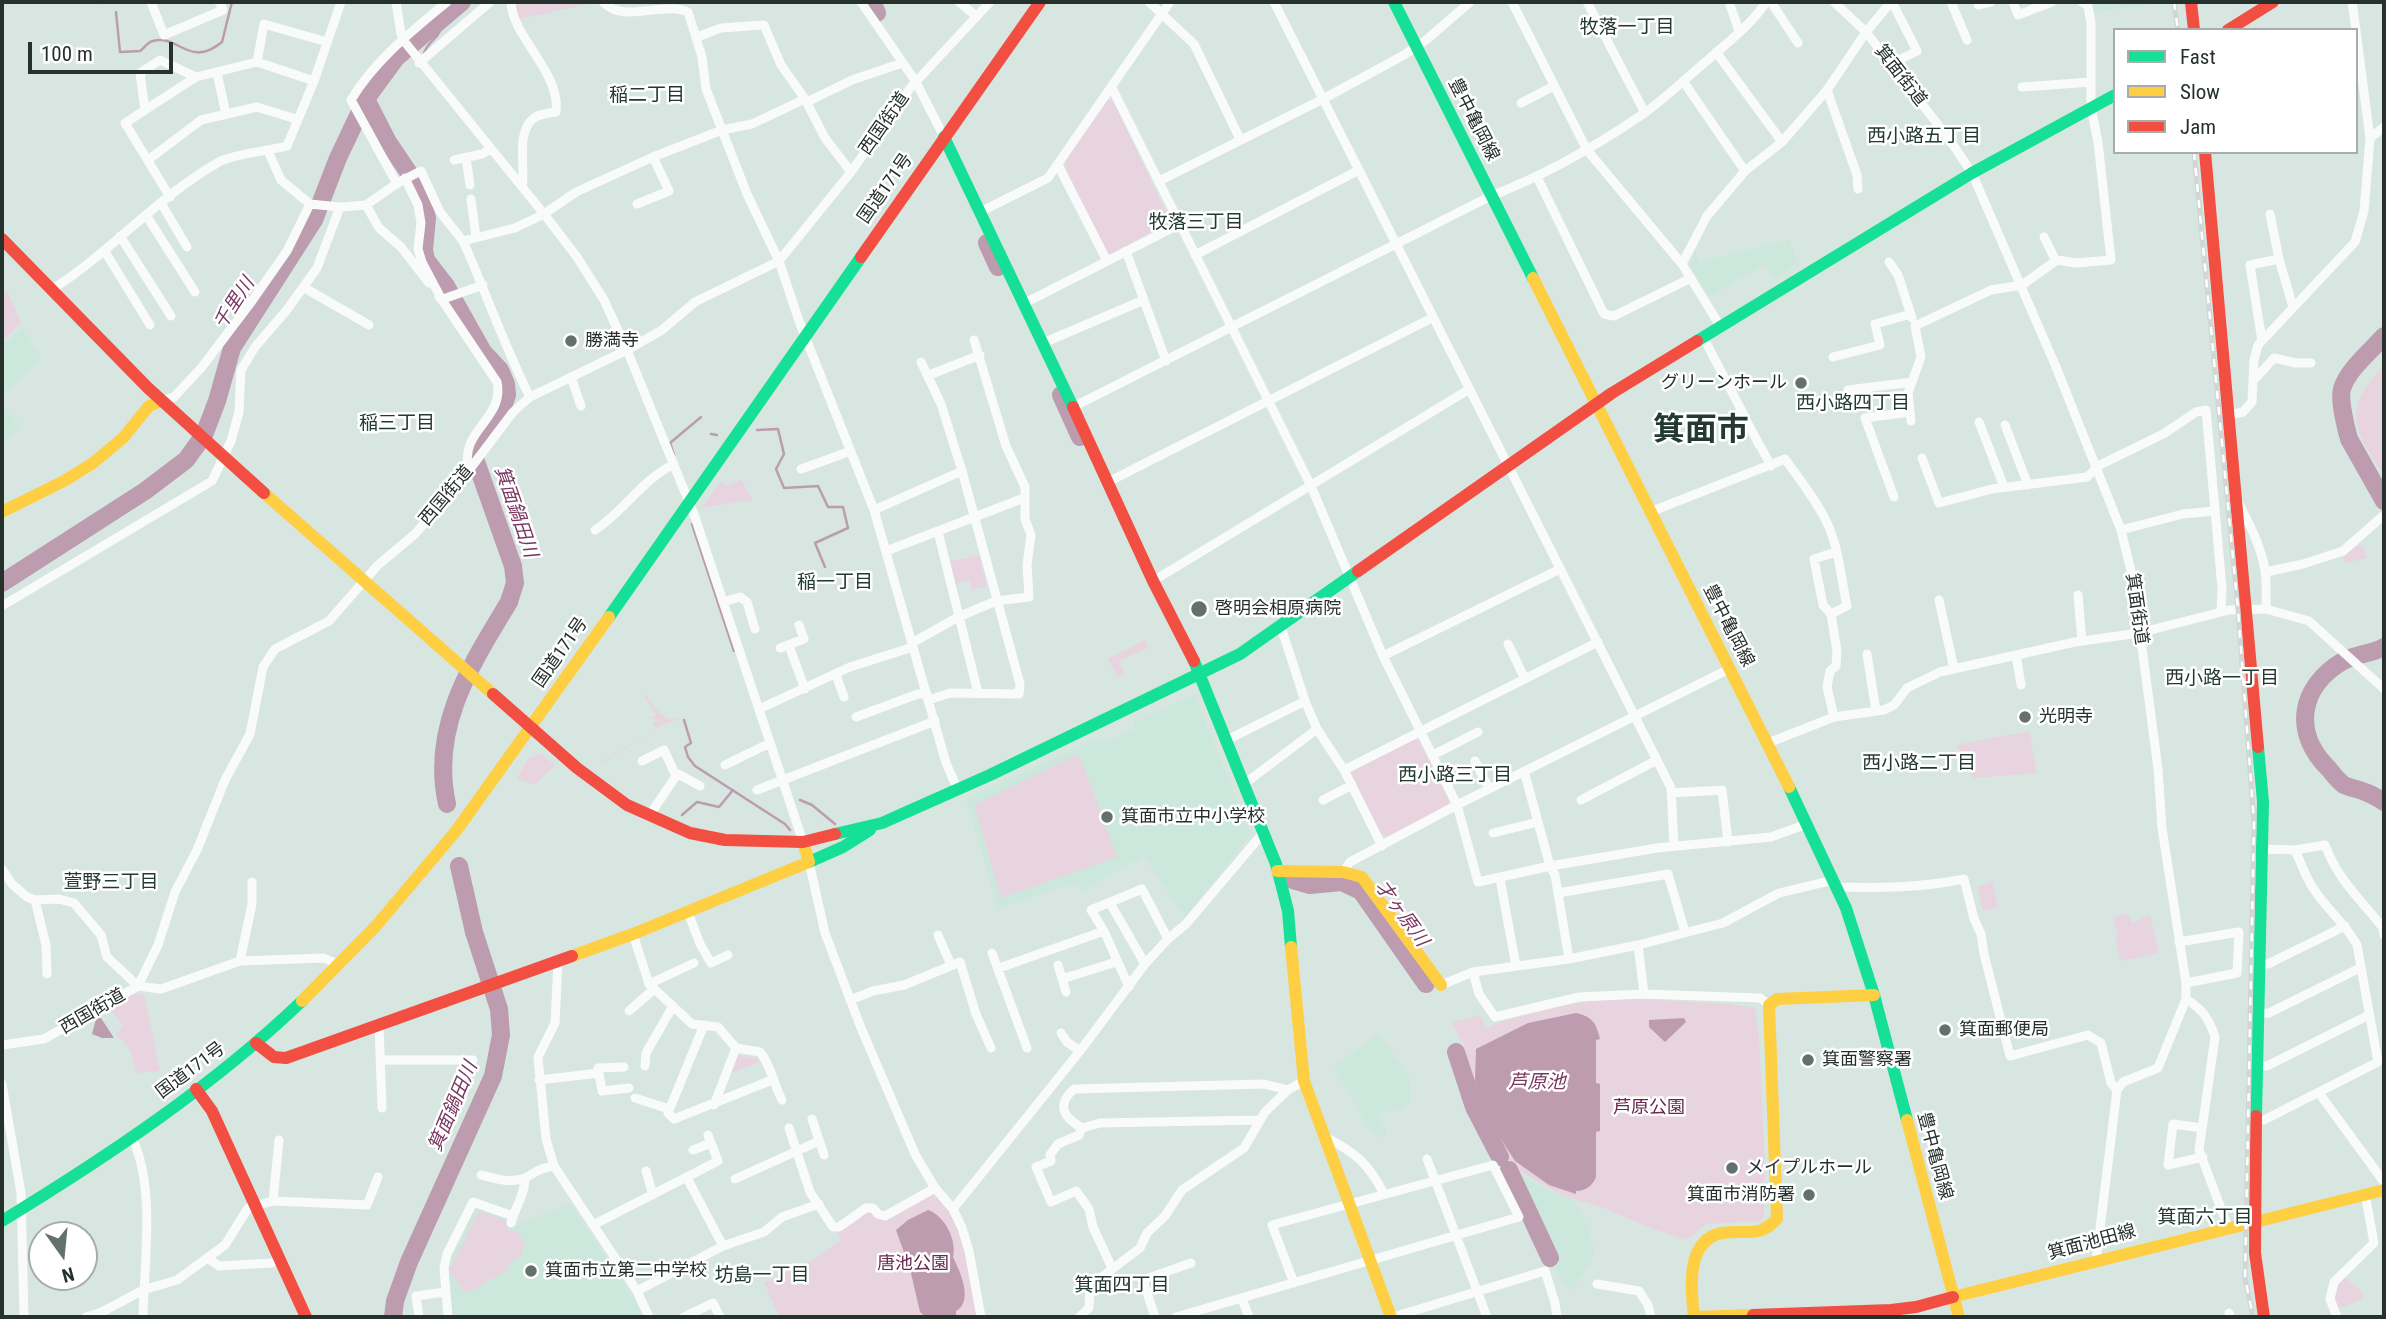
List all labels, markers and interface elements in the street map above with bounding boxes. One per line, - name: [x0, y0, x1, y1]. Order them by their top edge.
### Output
- district label: 牧落一丁目: [1580, 17, 1674, 39]
- scale bar: [32, 28, 177, 72]
- legend: [2113, 28, 2358, 154]
- street label: 箕面街道: [1869, 41, 1931, 111]
- text: 100 m: [41, 42, 93, 66]
- text: Fast: [2180, 45, 2216, 69]
- street label: 豊中亀岡線: [1443, 75, 1503, 165]
- text: Slow: [2180, 80, 2220, 104]
- district label: 稲二丁目: [609, 85, 685, 107]
- street label: 西国街道: [856, 88, 914, 160]
- text: Jam: [2180, 115, 2216, 139]
- district label: 西小路五丁目: [1867, 126, 1981, 148]
- street label: 国道171号: [854, 150, 918, 228]
- district label: 牧落三丁目: [1149, 212, 1243, 234]
- water label: 千里川: [210, 274, 260, 334]
- place label: 勝満寺: [585, 330, 639, 352]
- marker: 勝満寺: [563, 333, 579, 349]
- place label: グリーンホール: [1661, 372, 1787, 394]
- marker: グリーンホール: [1793, 375, 1809, 391]
- district label: 西小路四丁目: [1796, 393, 1910, 415]
- district label: 稲三丁目: [359, 413, 435, 435]
- district label: 箕面市: [1653, 413, 1749, 451]
- street label: 西国街道: [416, 461, 478, 531]
- water label: 箕面鍋田川: [489, 463, 541, 561]
- district label: 稲一丁目: [797, 572, 873, 594]
- street label: 箕面街道: [2120, 572, 2152, 646]
- street label: 豊中亀岡線: [1698, 581, 1758, 671]
- place label: 啓明会相原病院: [1215, 598, 1341, 620]
- marker: 啓明会相原病院: [1189, 599, 1209, 619]
- street label: 国道171号: [529, 614, 593, 692]
- district label: 西小路一丁目: [2165, 668, 2279, 690]
- place label: 光明寺: [2039, 706, 2093, 728]
- marker: 光明寺: [2017, 709, 2033, 725]
- district label: 西小路二丁目: [1862, 753, 1976, 775]
- district label: 西小路三丁目: [1398, 765, 1512, 787]
- place label: 箕面市立中小学校: [1121, 806, 1265, 828]
- marker: 箕面市立中小学校: [1099, 809, 1115, 825]
- district label: 萱野三丁目: [64, 872, 158, 894]
- water label: 才ヶ原川: [1369, 877, 1433, 951]
- street label: 西国街道: [56, 985, 130, 1039]
- place label: 箕面郵便局: [1959, 1019, 2049, 1041]
- marker: 箕面郵便局: [1937, 1022, 1953, 1038]
- street label: 国道171号: [152, 1038, 230, 1104]
- place label: 箕面警察署: [1822, 1049, 1912, 1071]
- marker: 箕面警察署: [1800, 1052, 1816, 1068]
- water label: 箕面鍋田川: [425, 1059, 483, 1155]
- water label: 芦原池: [1509, 1072, 1565, 1094]
- park label: 芦原公園: [1613, 1097, 1685, 1119]
- street label: 豊中亀岡線: [1912, 1110, 1956, 1202]
- place label: メイプルホール: [1746, 1157, 1872, 1179]
- marker: メイプルホール: [1724, 1160, 1740, 1176]
- place label: 箕面市消防署: [1687, 1184, 1795, 1206]
- marker: 箕面市消防署: [1801, 1187, 1817, 1203]
- district label: 箕面六丁目: [2158, 1207, 2252, 1229]
- north arrow: [28, 1221, 98, 1291]
- street label: 箕面池田線: [2046, 1221, 2138, 1265]
- park label: 唐池公園: [877, 1253, 949, 1275]
- place label: 箕面市立第二中学校: [545, 1260, 707, 1282]
- text: N: [59, 1262, 77, 1287]
- marker: 箕面市立第二中学校: [523, 1263, 539, 1279]
- district label: 坊島一丁目: [715, 1265, 809, 1287]
- district label: 箕面四丁目: [1075, 1275, 1169, 1297]

